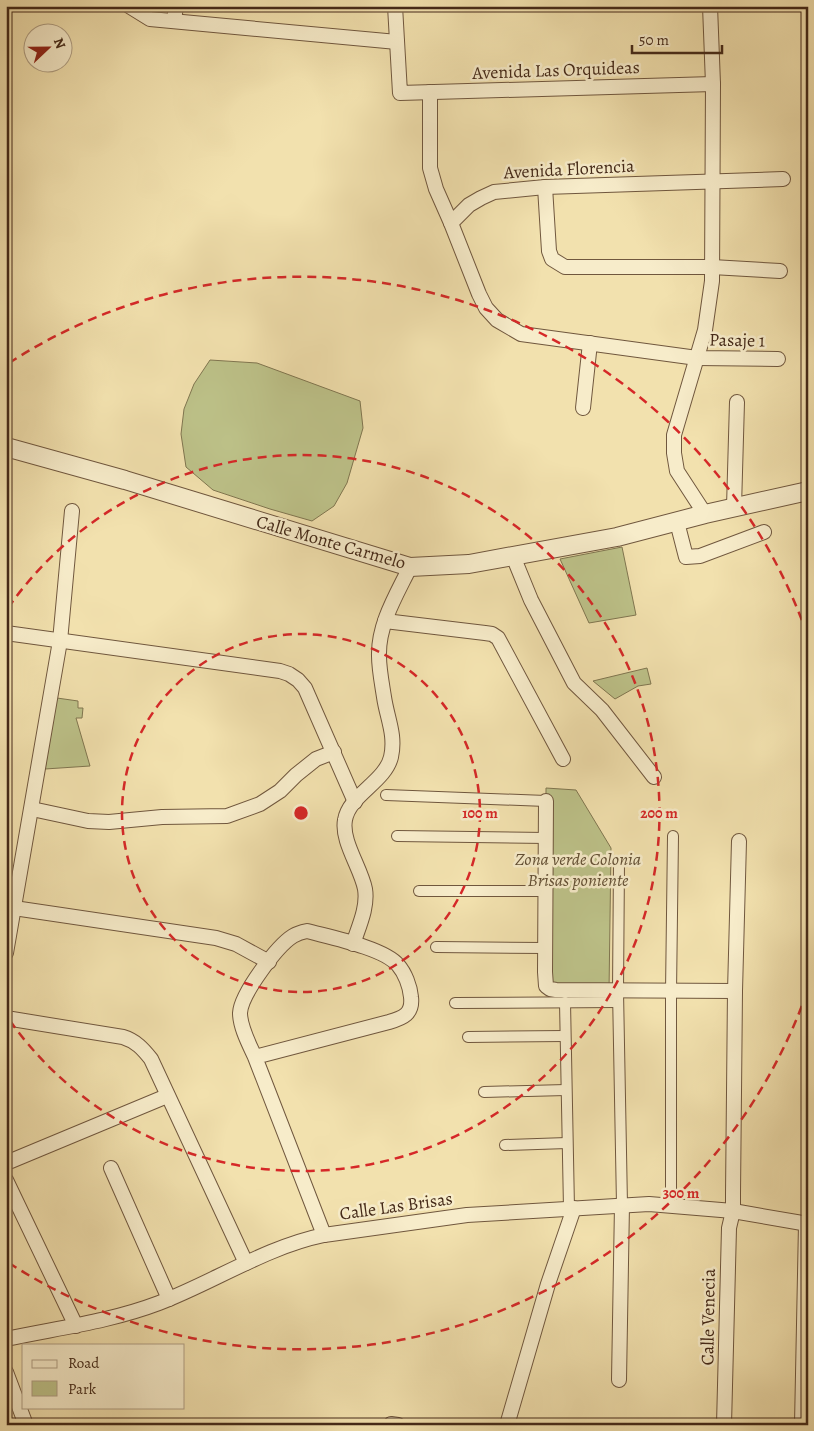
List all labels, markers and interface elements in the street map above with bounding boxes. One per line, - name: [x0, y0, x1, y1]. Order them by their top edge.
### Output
- north arrow: [22, 22, 72, 72]
- scale bar: [632, 22, 722, 54]
- text: 50 m: [639, 30, 669, 50]
- text: N: [49, 35, 70, 52]
- street label: Avenida Las Orquideas: [471, 55, 640, 85]
- street label: Avenida Florencia: [502, 154, 636, 184]
- street label: Pasaje 1: [709, 328, 765, 352]
- street label: Calle Monte Carmelo: [254, 509, 409, 575]
- text: 100 m: [462, 803, 498, 823]
- text: 200 m: [640, 803, 678, 823]
- centre of rings: [292, 804, 310, 822]
- park label: Zona verde Colonia Brisas poniente: [515, 847, 641, 892]
- text: 300 m: [663, 1183, 700, 1203]
- street label: Calle Las Brisas: [338, 1186, 454, 1226]
- street label: Calle Venecia: [695, 1268, 721, 1366]
- legend: [22, 1344, 185, 1408]
- text: Road: [68, 1353, 100, 1373]
- text: Park: [68, 1379, 97, 1399]

